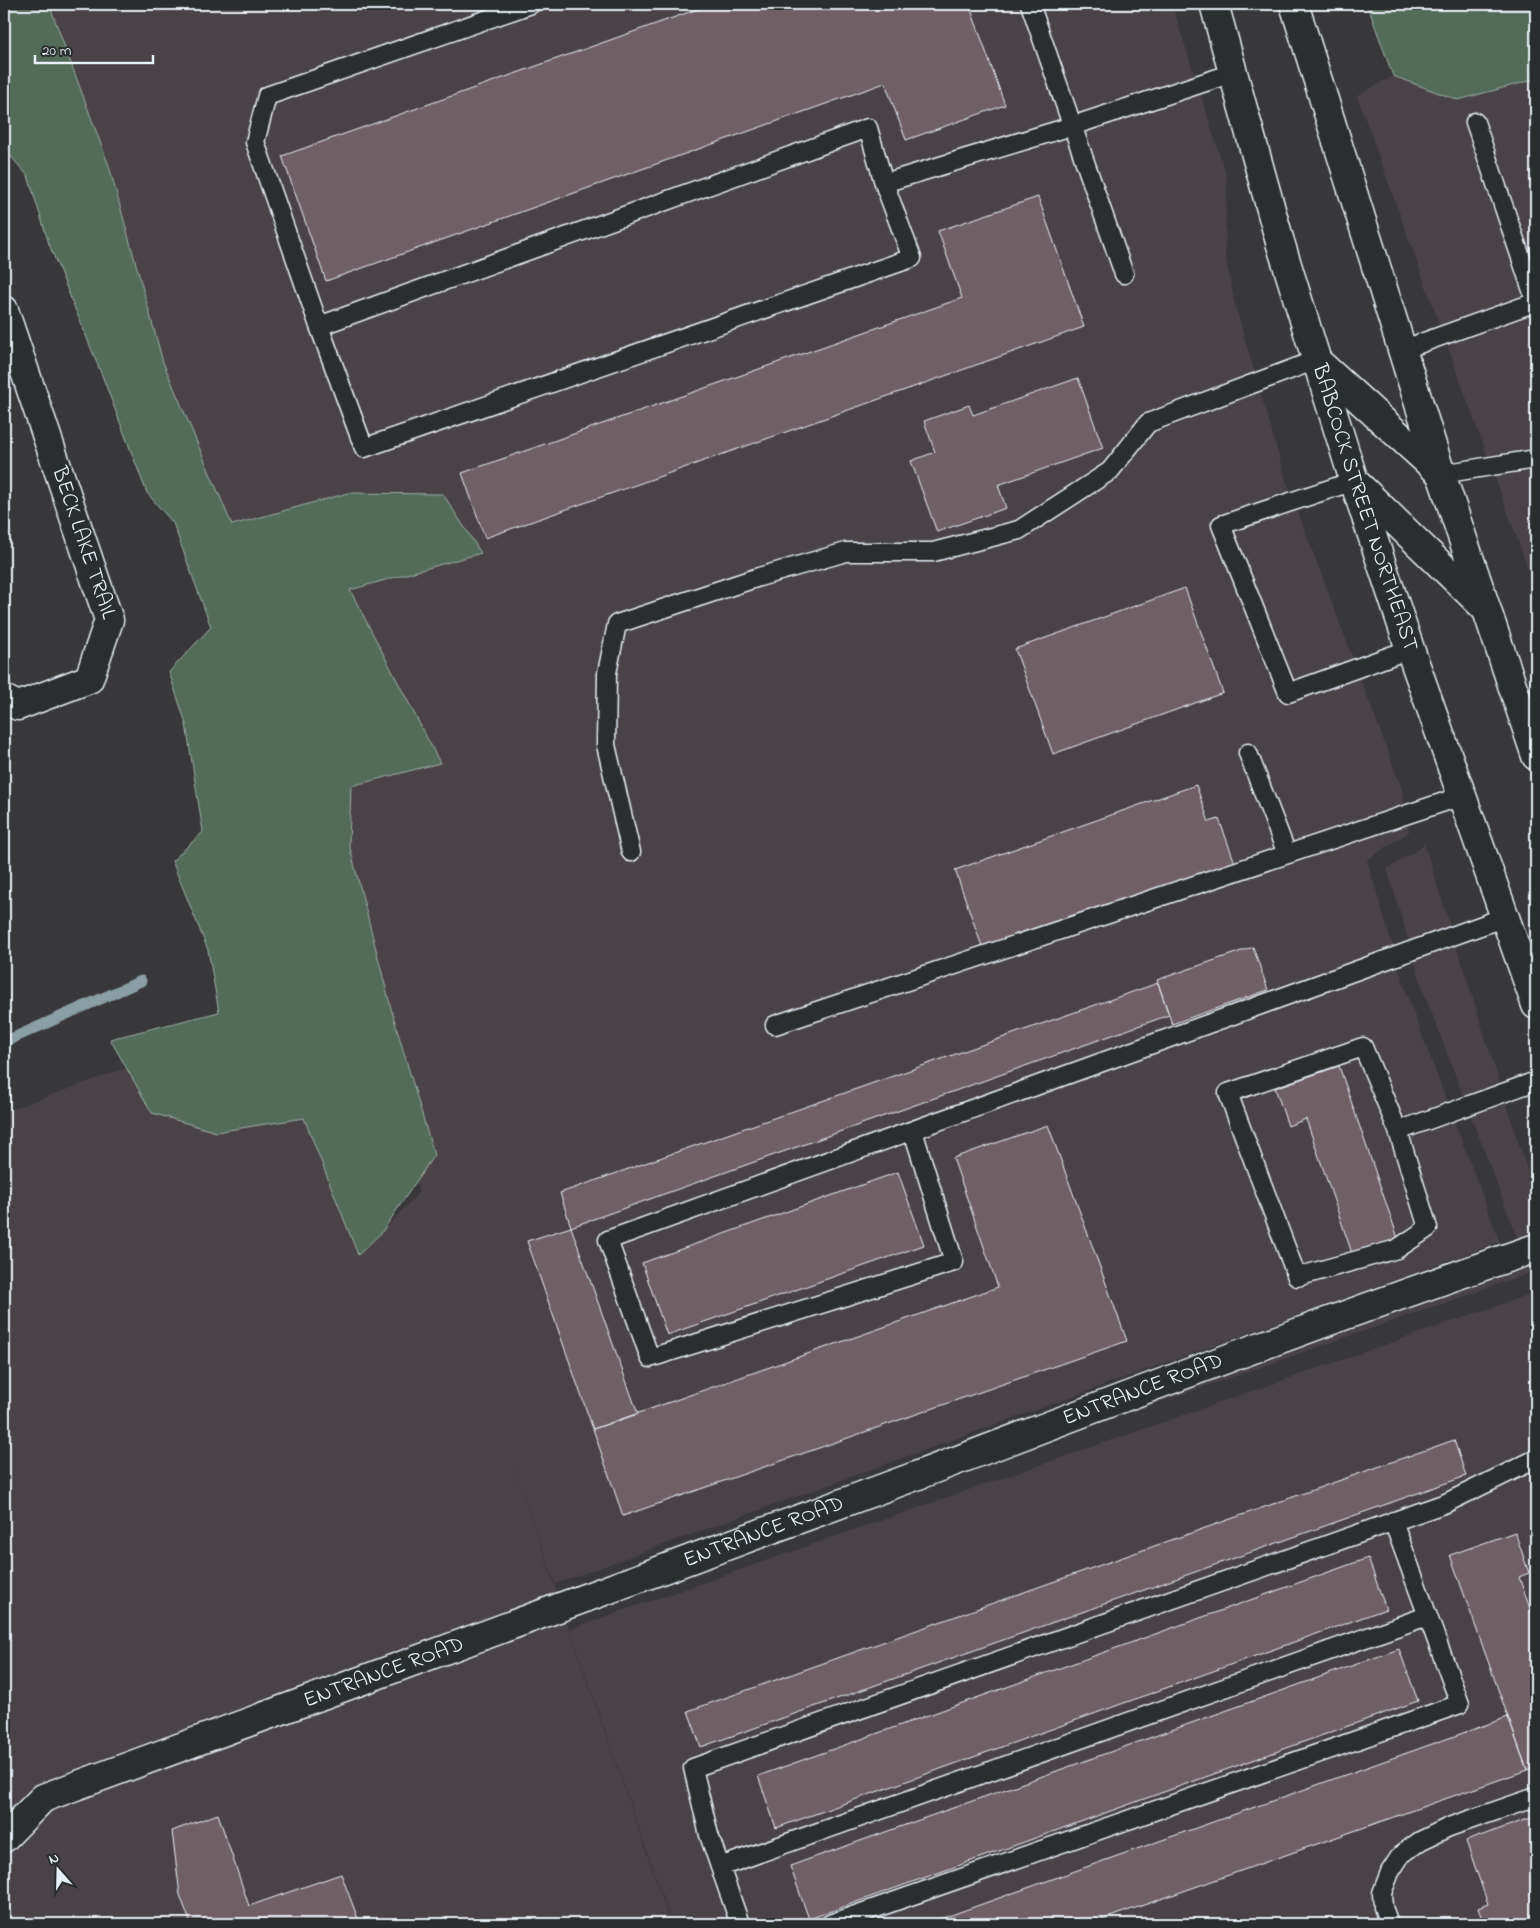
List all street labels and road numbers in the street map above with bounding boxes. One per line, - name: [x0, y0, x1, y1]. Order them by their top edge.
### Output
- street label: BABCOCK STREET NORTHEAST: [1303, 359, 1426, 656]
- street label: BECK LAKE TRAIL: [42, 461, 124, 624]
- street label: ENTRANCE ROAD: [1058, 1346, 1228, 1435]
- street label: ENTRANCE ROAD: [679, 1488, 849, 1577]
- street label: ENTRANCE ROAD: [299, 1629, 469, 1717]

